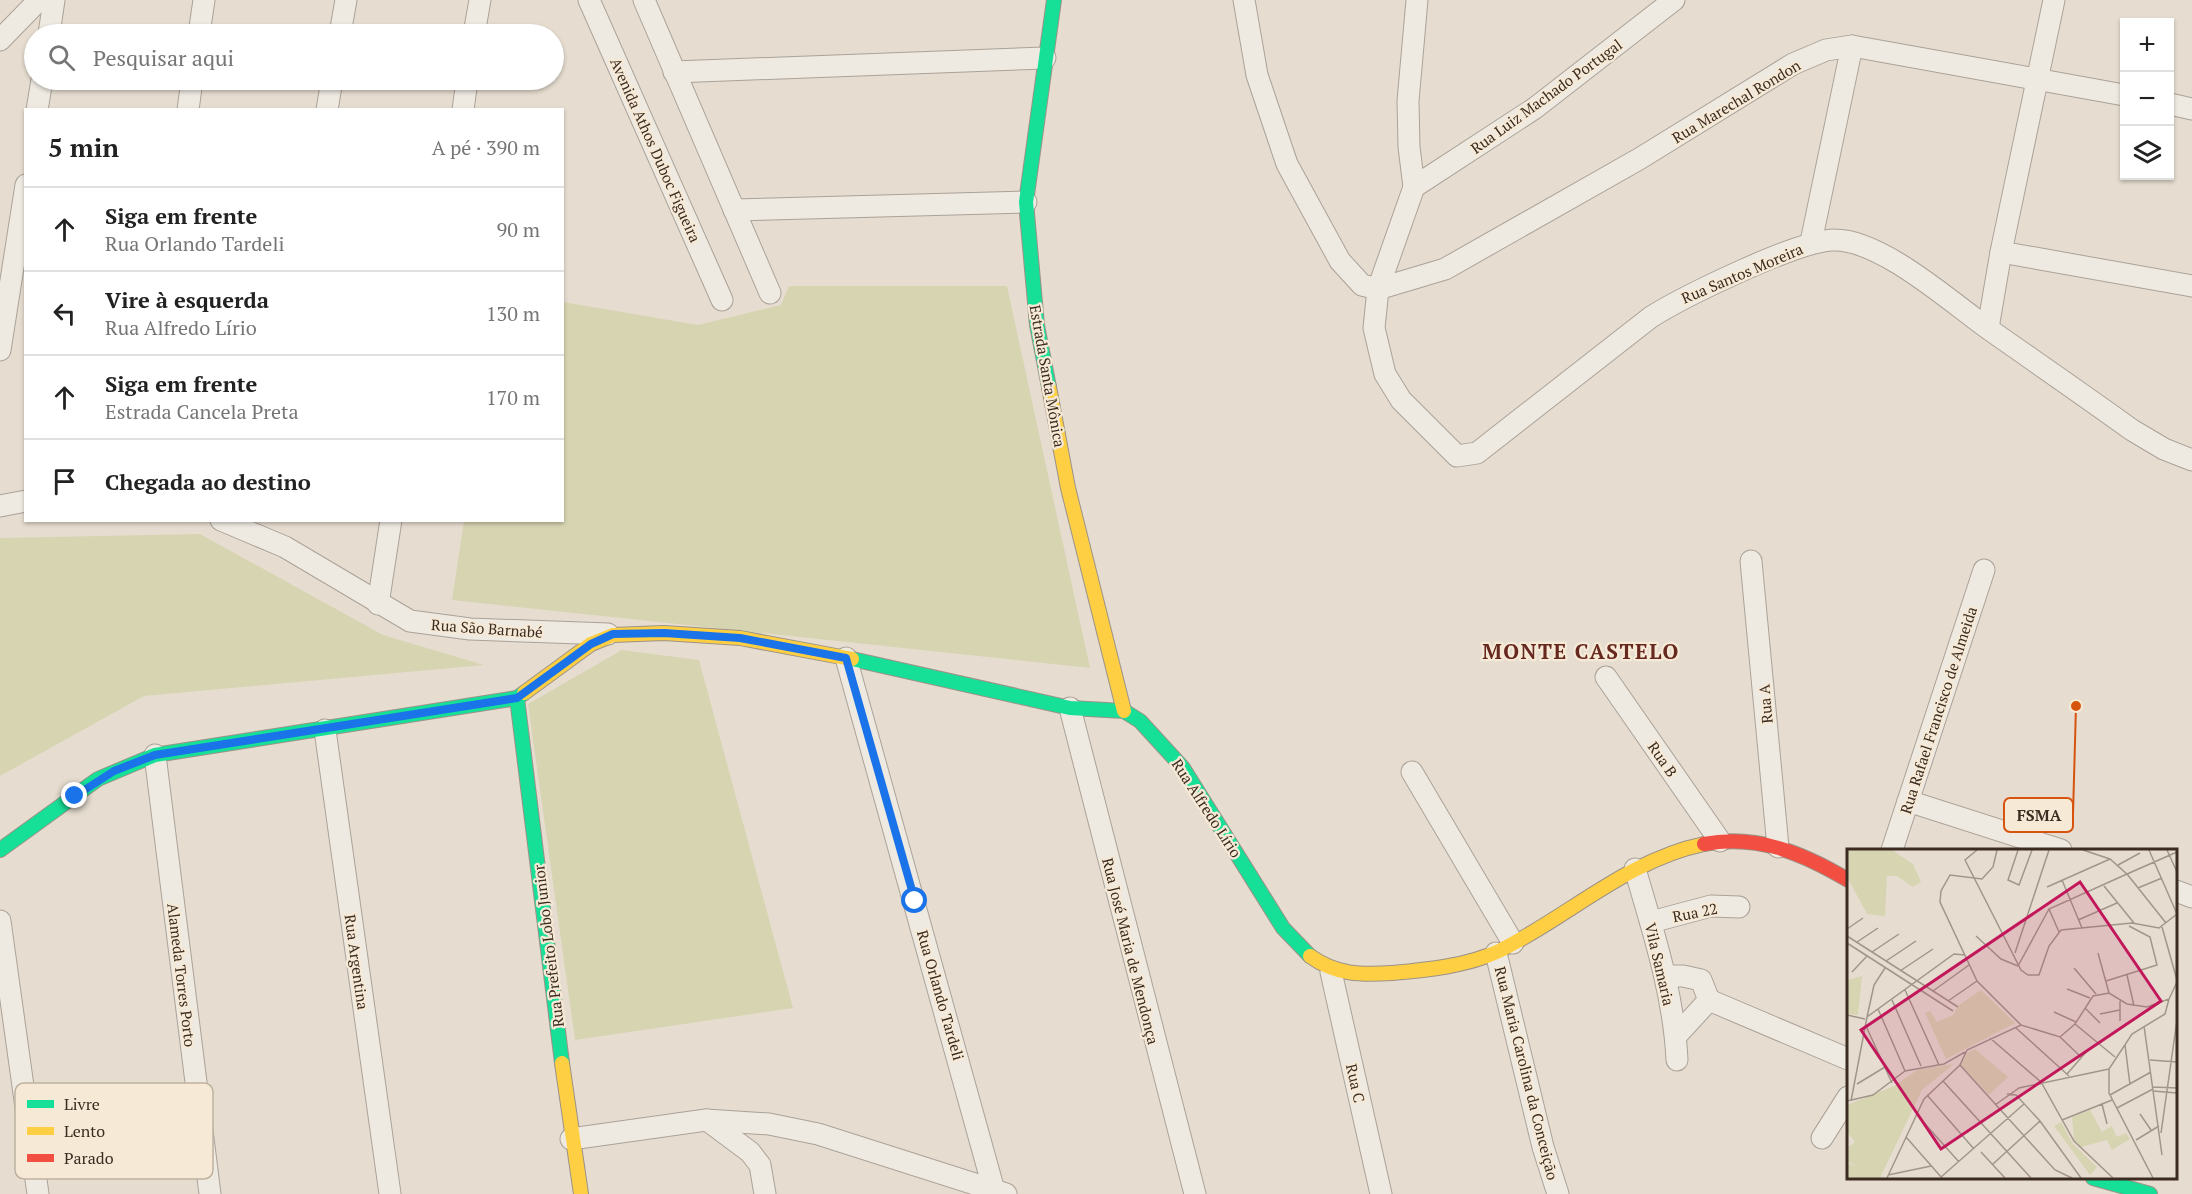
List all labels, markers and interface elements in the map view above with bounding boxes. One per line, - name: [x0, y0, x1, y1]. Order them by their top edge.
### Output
- map controls: [2120, 18, 2174, 180]
- button: +: [2120, 18, 2174, 72]
- search box: [24, 24, 564, 90]
- street label: Rua Luiz Machado Portugal: [1466, 34, 1626, 158]
- icon: search: [45, 41, 78, 74]
- text: Pesquisar aqui: [93, 43, 234, 72]
- street label: Avenida Athos Duboc Figueira: [606, 55, 706, 246]
- street label: Rua Marechal Rondon: [1668, 55, 1804, 147]
- button: −: [2120, 72, 2174, 126]
- button: layers: [2120, 126, 2174, 180]
- text: 5 min: [48, 130, 119, 164]
- text: A pé · 390 m: [432, 134, 540, 161]
- text: Siga em frente: [105, 201, 257, 230]
- icon: ahead: [48, 213, 81, 246]
- text: 90 m: [497, 216, 540, 243]
- text: Rua Orlando Tardeli: [105, 230, 284, 257]
- street label: Rua Santos Moreira: [1678, 238, 1806, 308]
- text: Vire à esquerda: [105, 285, 269, 314]
- icon: left: [48, 297, 81, 330]
- text: 130 m: [486, 300, 540, 327]
- street label: Estrada Santa Mônica: [1026, 303, 1070, 449]
- text: Rua Alfredo Lírio: [105, 314, 257, 341]
- text: Siga em frente: [105, 369, 257, 398]
- icon: ahead: [48, 381, 81, 414]
- text: 170 m: [486, 384, 540, 411]
- text: Estrada Cancela Preta: [105, 398, 299, 425]
- icon: arrive: [48, 465, 81, 498]
- text: Chegada ao destino: [105, 467, 311, 496]
- street label: Rua Rafael Francisco de Almeida: [1895, 603, 1981, 816]
- street label: Rua São Barnabé: [431, 614, 543, 642]
- district label: MONTE CASTELO: [1482, 637, 1680, 665]
- street label: Rua A: [1753, 683, 1777, 724]
- street label: Rua B: [1644, 737, 1682, 781]
- street label: Rua Alfredo Lírio: [1168, 755, 1246, 861]
- route end: [61, 782, 87, 808]
- callout: FSMA: [2004, 798, 2073, 832]
- text: FSMA: [2017, 804, 2062, 826]
- inset map: [1847, 849, 2177, 1179]
- street label: Rua José Maria de Mendonça: [1098, 856, 1164, 1047]
- street label: Rua Prefeito Lobo Junior: [528, 863, 568, 1029]
- route start: [901, 887, 927, 913]
- street label: Rua 22: [1671, 898, 1719, 926]
- street label: Alameda Torres Porto: [163, 902, 201, 1048]
- street label: Rua Argentina: [340, 913, 374, 1011]
- street label: Vila Samaria: [1641, 921, 1679, 1008]
- street label: Rua Orlando Tardeli: [913, 928, 969, 1062]
- street label: Rua Maria Carolina da Conceição: [1491, 964, 1563, 1182]
- street label: Rua C: [1342, 1062, 1370, 1104]
- legend: [15, 1083, 213, 1179]
- text: Livre: [64, 1093, 100, 1115]
- text: Lento: [64, 1120, 105, 1142]
- text: Parado: [64, 1147, 114, 1169]

